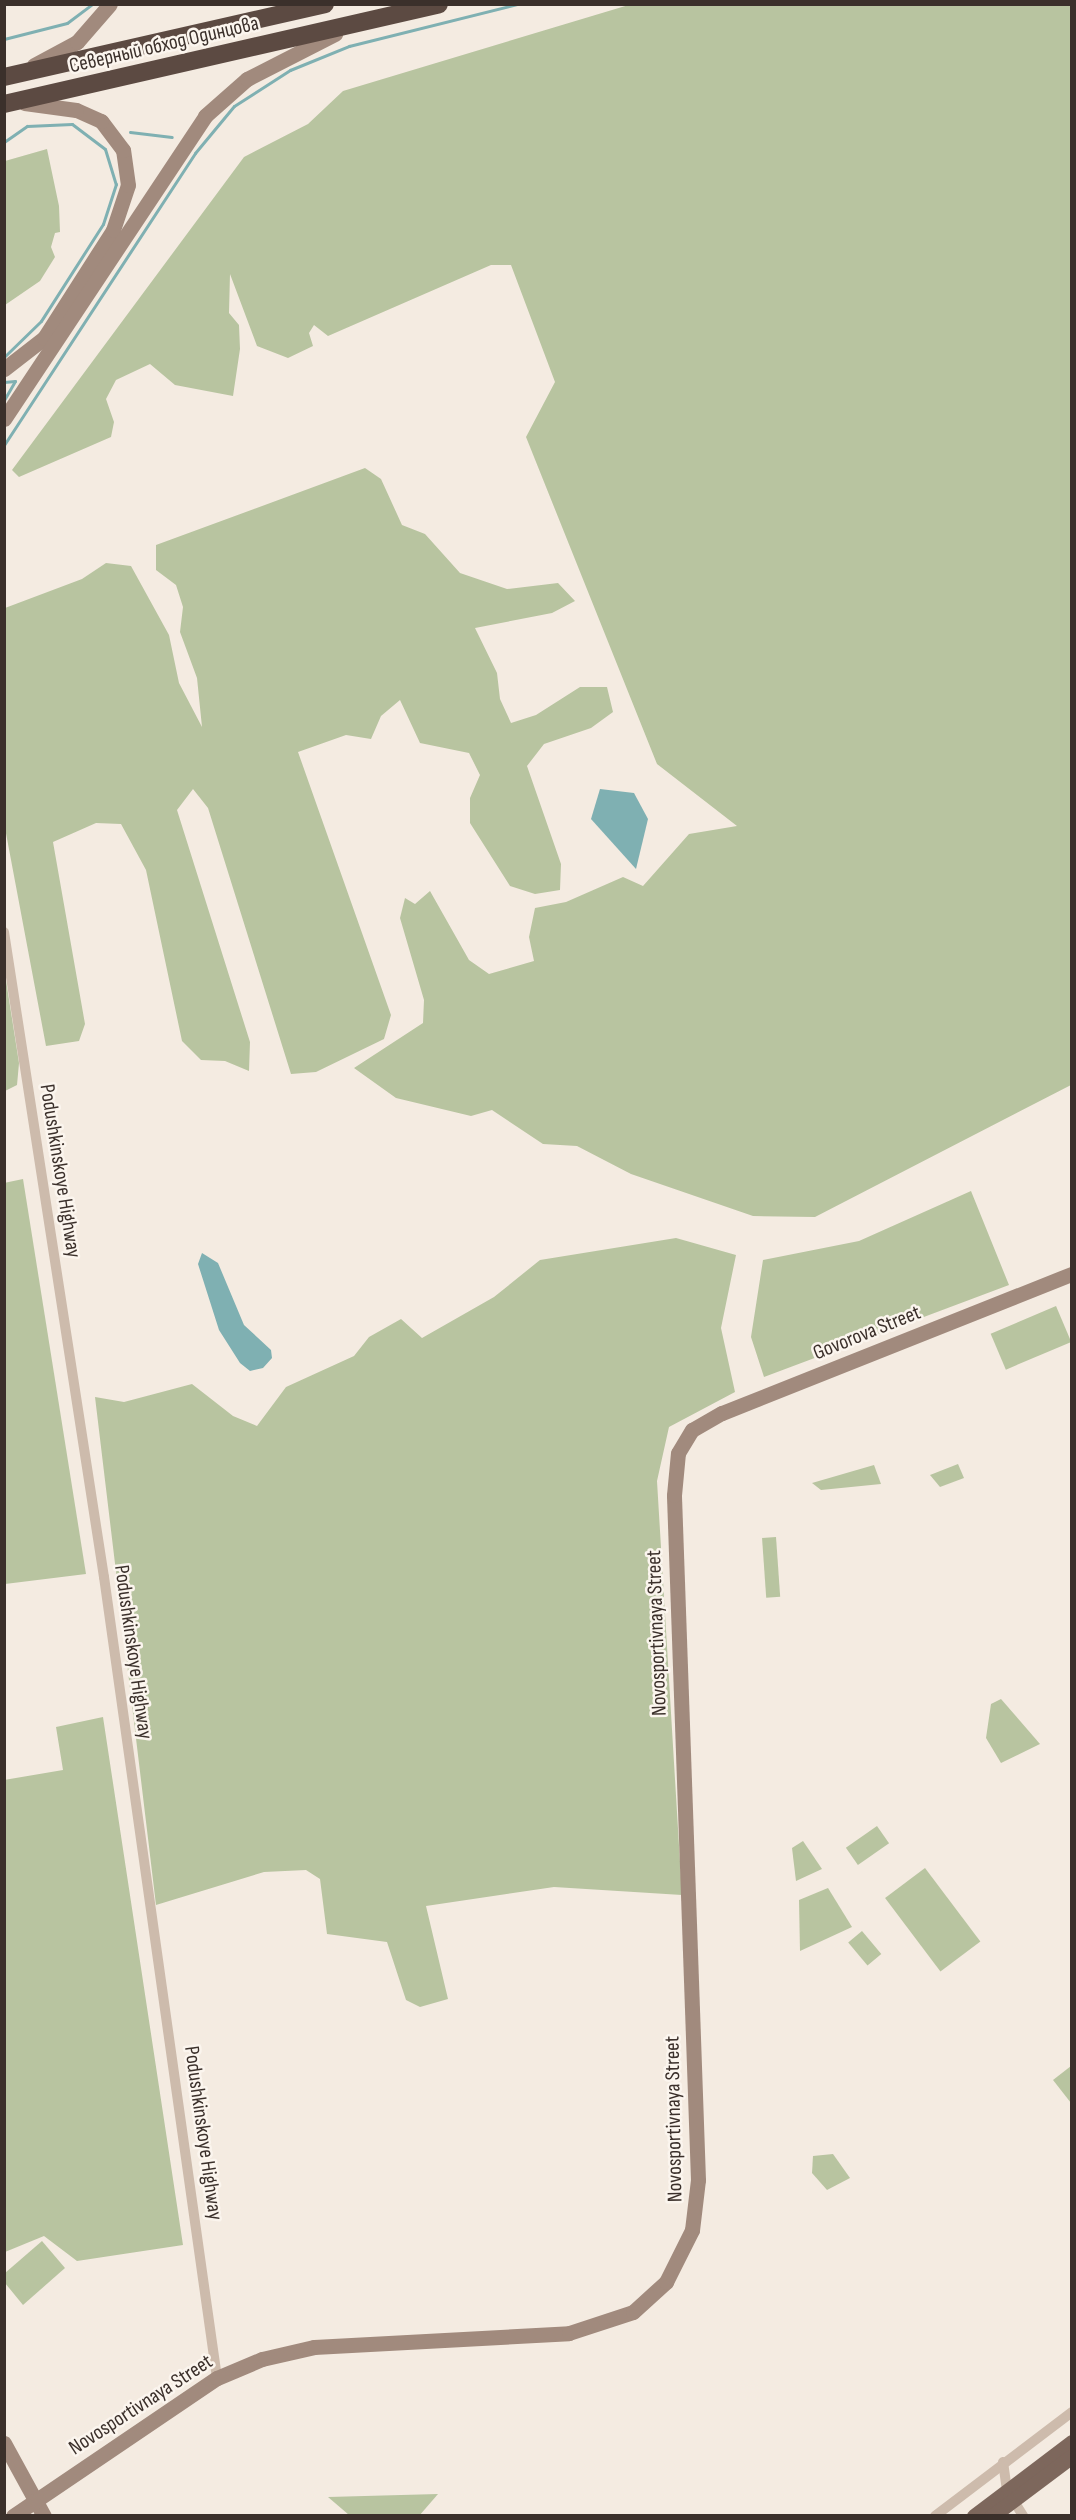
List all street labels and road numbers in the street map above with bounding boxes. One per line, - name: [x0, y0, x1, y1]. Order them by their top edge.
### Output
- street label: Северный обход Одинцова: [67, 11, 261, 79]
- street label: Podushkinskoye Highway: [34, 1082, 86, 1260]
- street label: Govorova Street: [810, 1300, 924, 1366]
- street label: Novosportivnaya Street: [642, 1550, 672, 1716]
- street label: Podushkinskoye Highway: [108, 1563, 158, 1741]
- street label: Novosportivnaya Street: [660, 2036, 688, 2202]
- street label: Podushkinskoye Highway: [178, 2044, 228, 2222]
- street label: Novosportivnaya Street: [65, 2349, 217, 2461]

